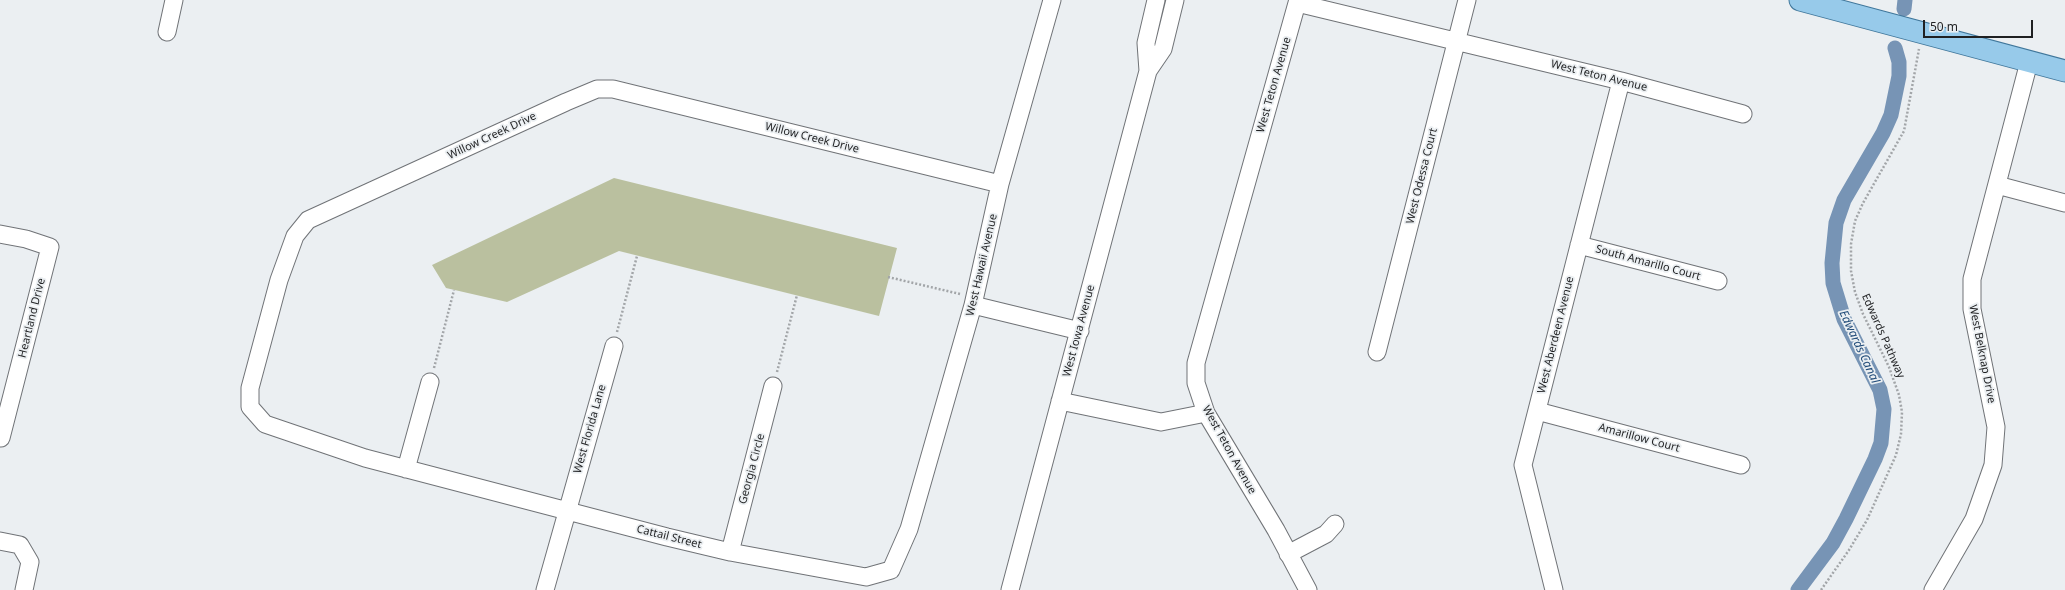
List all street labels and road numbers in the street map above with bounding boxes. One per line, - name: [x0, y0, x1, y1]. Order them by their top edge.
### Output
- street label: West Teton Avenue: [1254, 36, 1294, 134]
- street label: West Teton Avenue: [1549, 58, 1649, 94]
- street label: Willow Creek Drive: [446, 110, 538, 162]
- street label: Willow Creek Drive: [764, 120, 860, 156]
- street label: West Odessa Court: [1404, 127, 1440, 225]
- street label: West Hawaii Avenue: [964, 213, 1000, 317]
- street label: South Amarillo Court: [1594, 243, 1702, 283]
- street label: West Aberdeen Avenue: [1535, 275, 1577, 395]
- street label: Heartland Drive: [16, 277, 48, 359]
- street label: West Iowa Avenue: [1060, 284, 1098, 378]
- street label: Edwards Pathway: [1858, 292, 1908, 380]
- street label: West Belknap Drive: [1966, 304, 1998, 404]
- street label: West Florida Lane: [571, 383, 609, 475]
- street label: West Teton Avenue: [1199, 404, 1259, 496]
- street label: Amarillow Court: [1597, 421, 1681, 455]
- street label: Georgia Circle: [736, 432, 768, 506]
- street label: Cattail Street: [635, 523, 703, 551]

